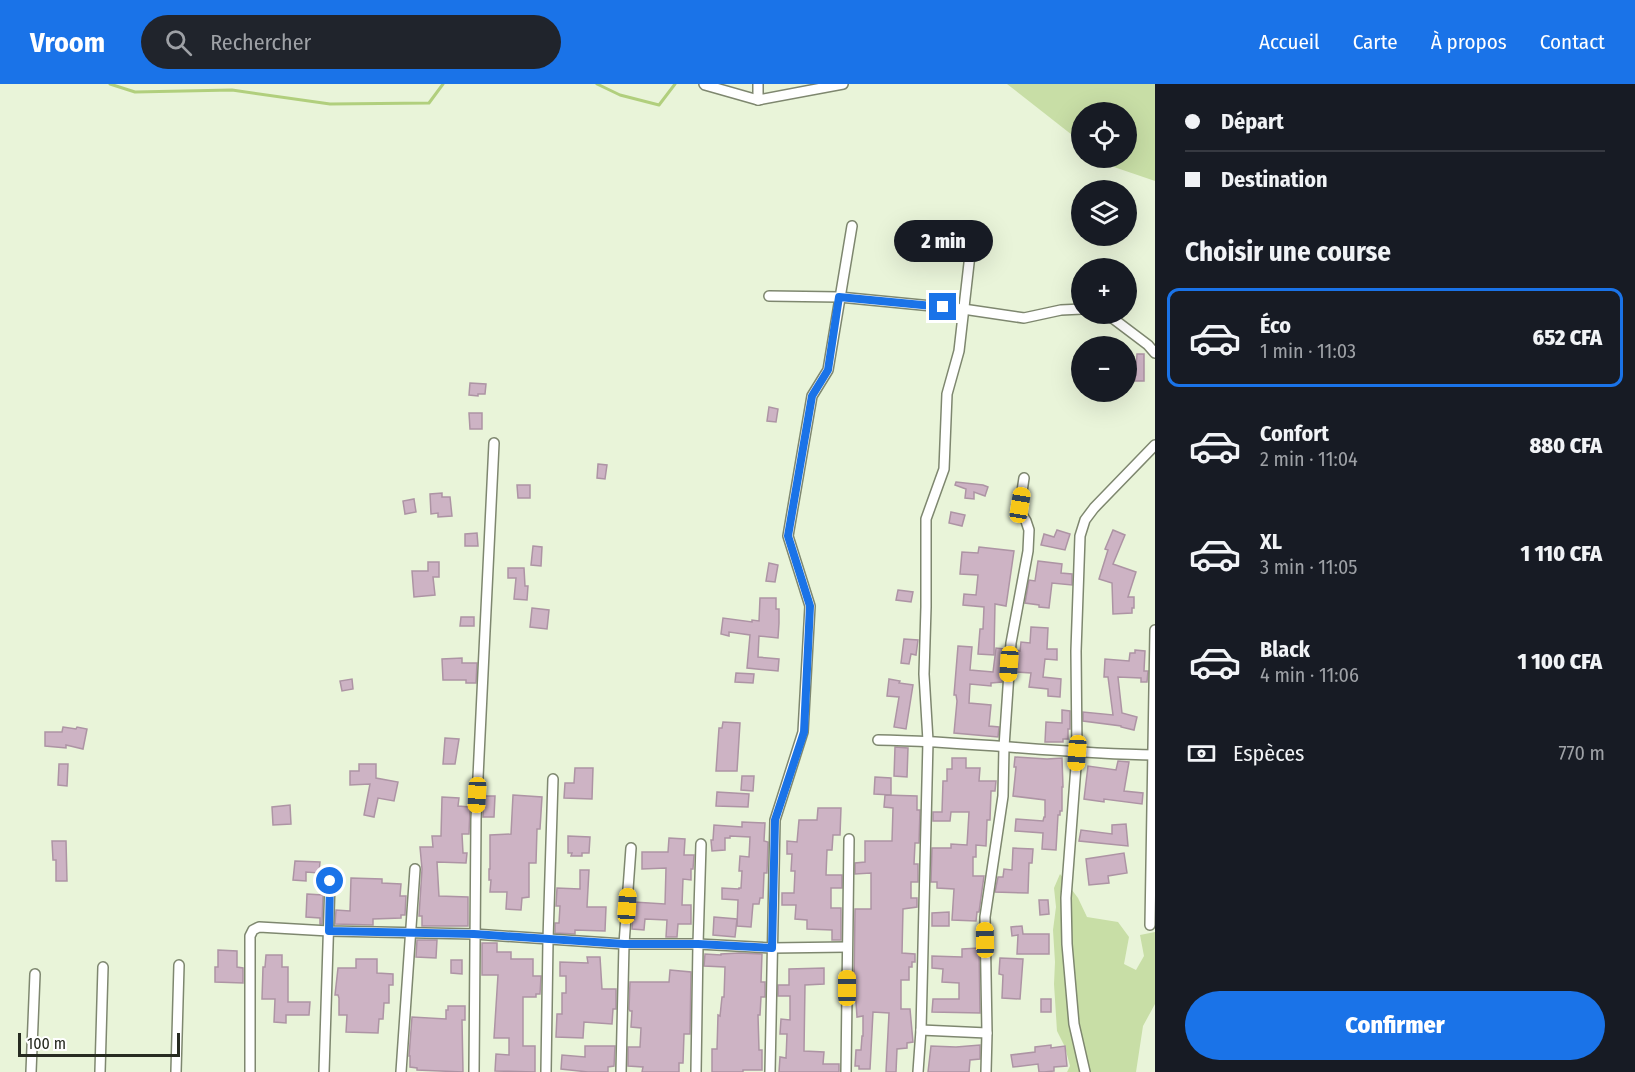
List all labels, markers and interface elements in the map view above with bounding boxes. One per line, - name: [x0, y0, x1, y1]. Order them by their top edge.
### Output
- search box: [141, 15, 561, 69]
- text: Vroom: [30, 26, 105, 59]
- icon: search: [162, 26, 195, 59]
- text: Rechercher: [210, 29, 311, 56]
- text: Accueil: [1259, 29, 1320, 55]
- text: Carte: [1353, 29, 1398, 55]
- text: À propos: [1431, 29, 1507, 55]
- text: Contact: [1540, 29, 1605, 55]
- map controls: [1071, 102, 1137, 402]
- button: locate: [1071, 102, 1137, 168]
- text: Départ: [1221, 108, 1284, 135]
- text: Destination: [1221, 166, 1328, 193]
- button: layers: [1071, 180, 1137, 246]
- callout: 2 min: [894, 220, 992, 262]
- text: 2 min: [921, 229, 966, 253]
- text: Choisir une course: [1185, 236, 1391, 268]
- button: +: [1071, 258, 1137, 324]
- route end: [929, 293, 956, 320]
- icon: car: [1188, 311, 1242, 365]
- text: Éco: [1260, 312, 1291, 339]
- text: 652 CFA: [1533, 324, 1602, 351]
- button: −: [1071, 336, 1137, 402]
- text: 1 min · 11:03: [1260, 339, 1356, 363]
- icon: car: [1188, 419, 1242, 473]
- text: Confort: [1260, 420, 1329, 447]
- text: 880 CFA: [1529, 432, 1602, 459]
- text: 2 min · 11:04: [1260, 447, 1358, 471]
- car: [1008, 486, 1032, 524]
- icon: car: [1188, 527, 1242, 581]
- text: XL: [1260, 528, 1282, 555]
- text: 1 110 CFA: [1521, 540, 1602, 567]
- text: 3 min · 11:05: [1260, 555, 1357, 579]
- icon: car: [1188, 635, 1242, 689]
- text: Black: [1260, 636, 1310, 663]
- car: [999, 645, 1019, 683]
- text: 1 100 CFA: [1517, 648, 1602, 675]
- text: 4 min · 11:06: [1260, 663, 1359, 687]
- car: [1067, 734, 1087, 772]
- icon: cash: [1185, 737, 1218, 770]
- text: Espèces: [1233, 740, 1304, 767]
- text: 770 m: [1558, 741, 1605, 765]
- car: [467, 777, 487, 813]
- route start: [316, 867, 343, 894]
- car: [617, 887, 637, 925]
- car: [976, 922, 994, 958]
- car: [838, 970, 856, 1006]
- button: Confirmer: [1185, 991, 1605, 1060]
- scale bar: [18, 1030, 180, 1058]
- text: 100 m: [27, 1034, 66, 1053]

